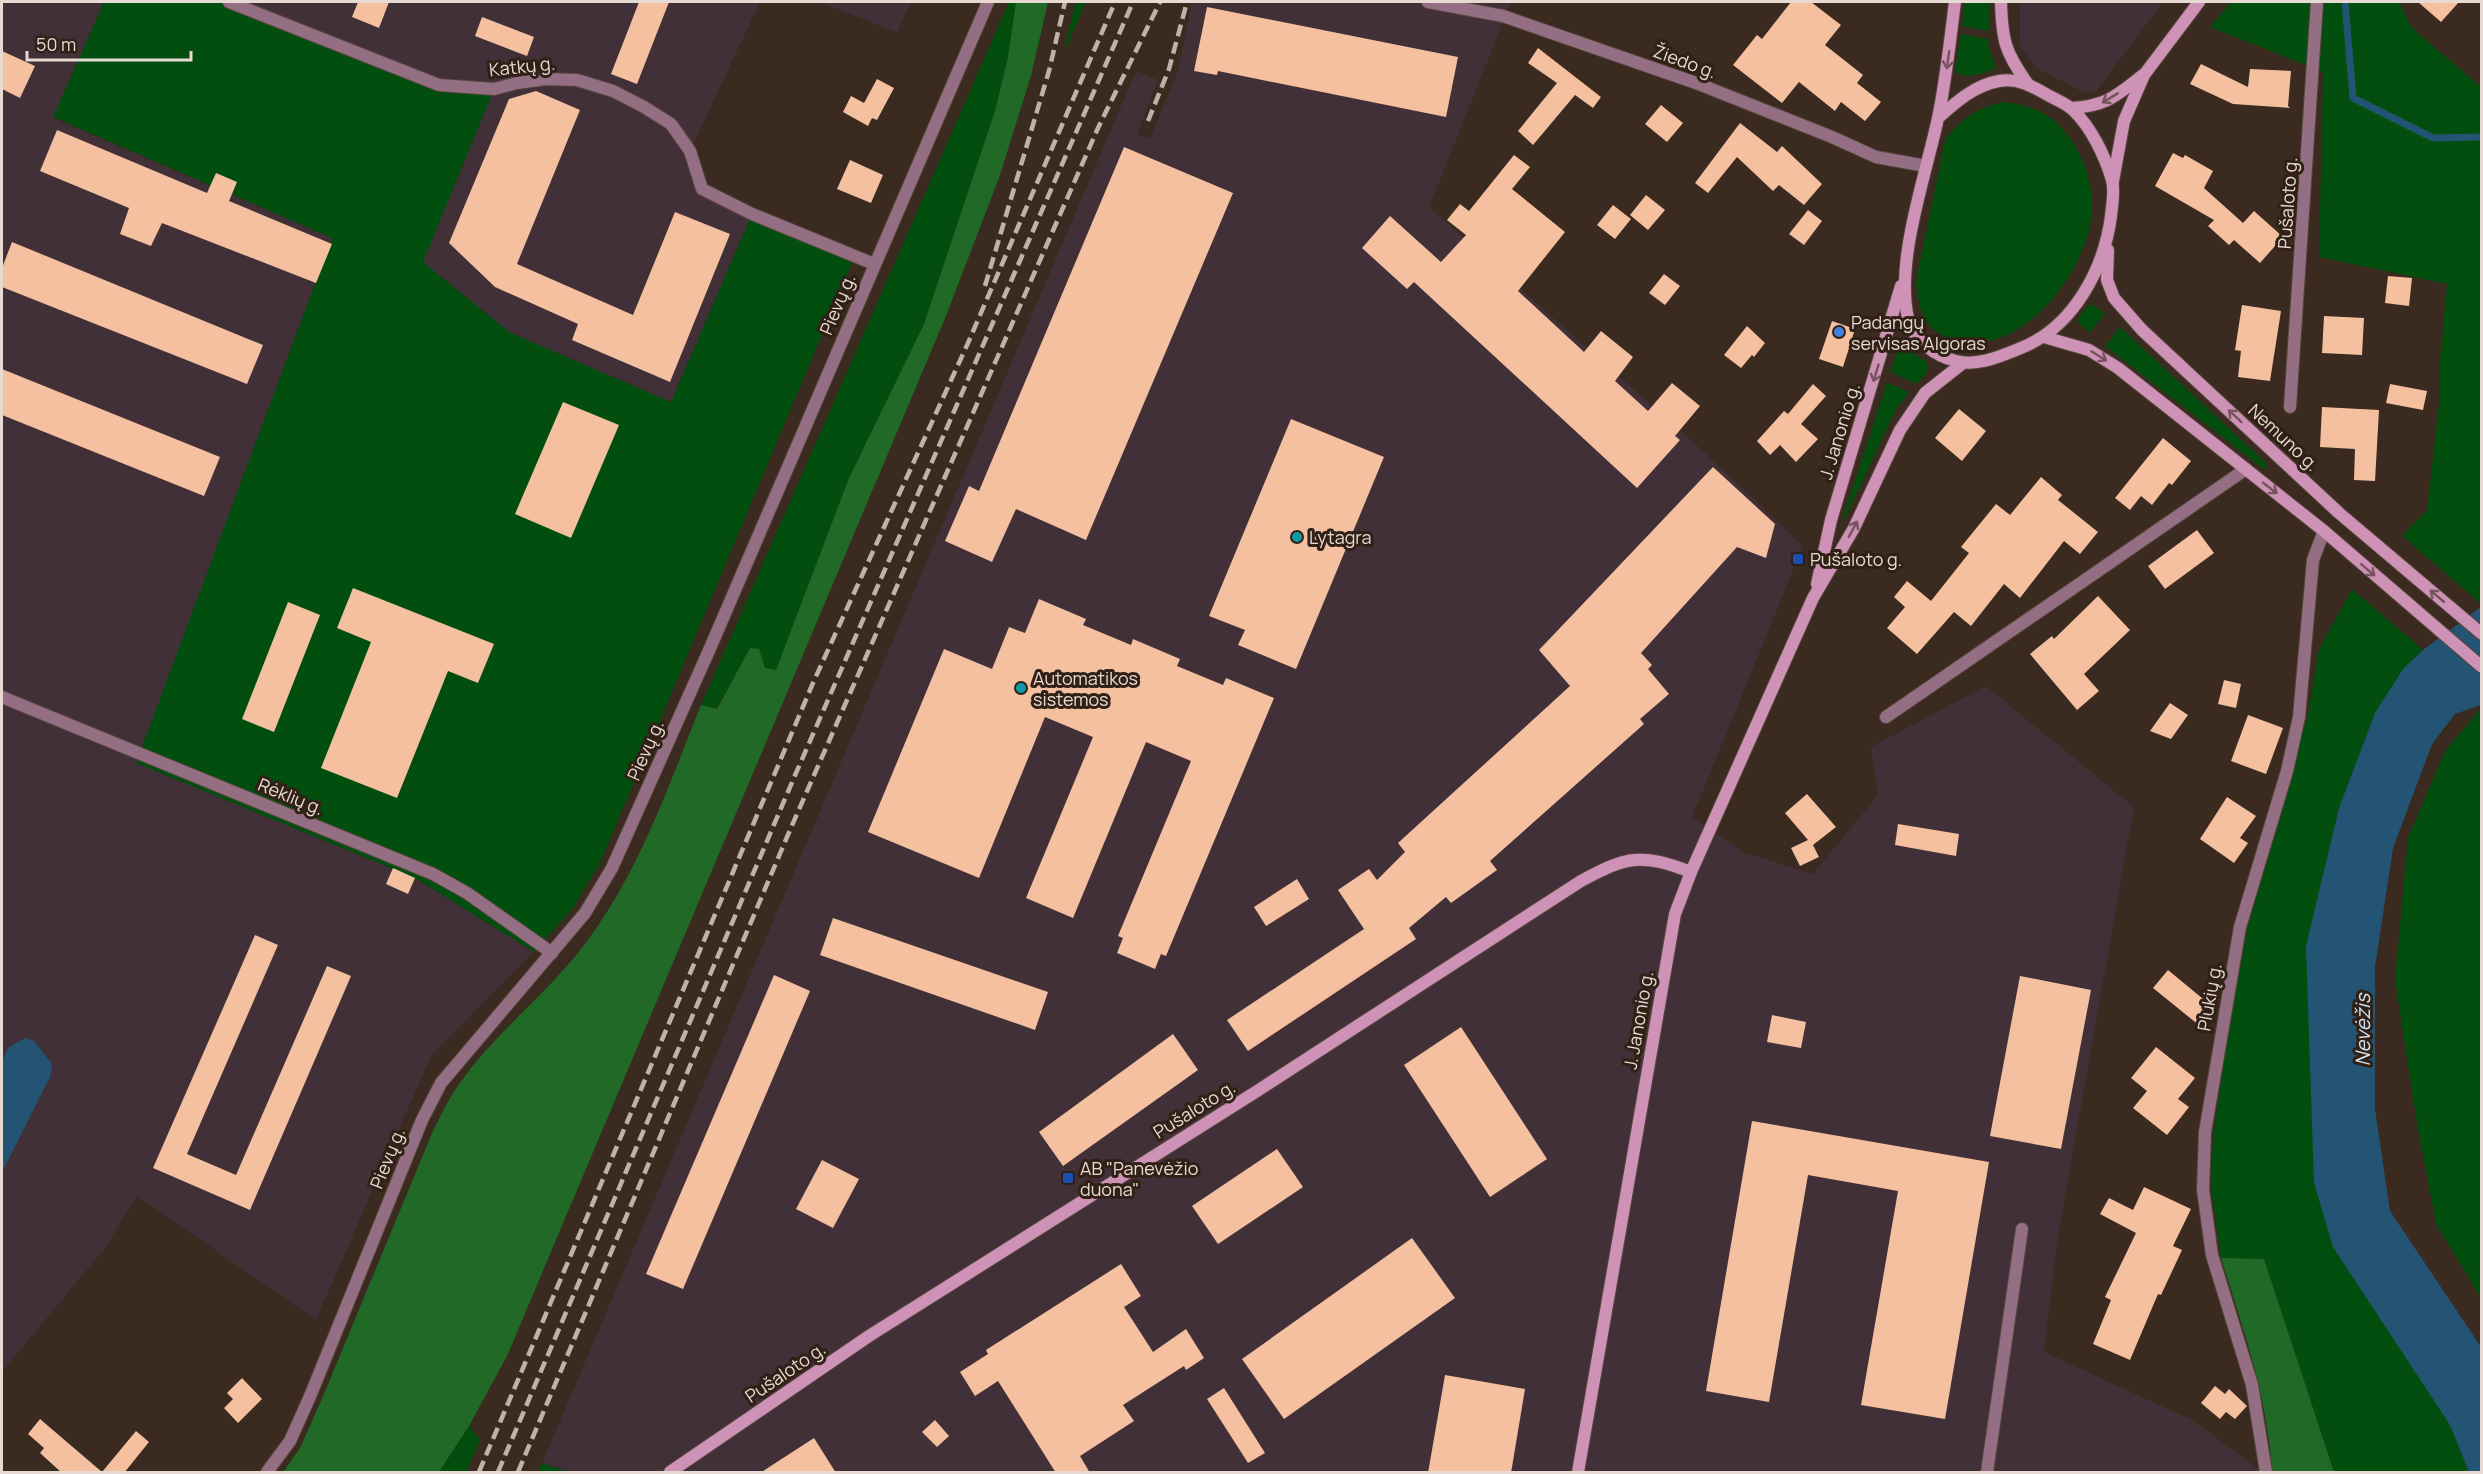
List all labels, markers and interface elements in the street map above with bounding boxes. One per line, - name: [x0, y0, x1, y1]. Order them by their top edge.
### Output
- scale bar: [27, 24, 190, 62]
- text: 50 m: [36, 32, 76, 56]
- street label: Žiedo g.: [1650, 38, 1720, 84]
- one-way arrow: [1942, 49, 1953, 69]
- street label: Katkų g.: [488, 51, 556, 81]
- one-way arrow: [2102, 93, 2119, 105]
- street label: Pušaloto g.: [2272, 156, 2302, 250]
- street label: Pievų g.: [813, 270, 861, 338]
- place label: Padangų servisas Algoras: [1851, 310, 1986, 355]
- marker: Padangų servisas Algoras: [1832, 325, 1846, 339]
- one-way arrow: [2090, 351, 2107, 363]
- one-way arrow: [1870, 363, 1881, 382]
- street label: J. Janonio g.: [1813, 380, 1865, 482]
- street label: Nemuno g.: [2243, 398, 2325, 476]
- one-way arrow: [2228, 409, 2243, 423]
- one-way arrow: [2262, 482, 2278, 495]
- one-way arrow: [1848, 520, 1859, 538]
- place label: Lytagra: [1309, 525, 1372, 549]
- marker: Lytagra: [1290, 530, 1304, 544]
- place label: Pušaloto g.: [1810, 547, 1902, 571]
- marker: Pušaloto g.: [1791, 552, 1805, 566]
- one-way arrow: [2360, 563, 2376, 576]
- one-way arrow: [2430, 589, 2445, 603]
- place label: Automatikos sistemos: [1033, 666, 1138, 711]
- marker: Automatikos sistemos: [1014, 681, 1028, 695]
- street label: Pievų g.: [621, 716, 669, 784]
- street label: Rėklių g.: [255, 772, 327, 820]
- street label: Plukių g.: [2191, 961, 2227, 1033]
- street label: J. Janonio g.: [1618, 969, 1658, 1071]
- water label: Nevėžis: [2349, 992, 2376, 1066]
- street label: Pušaloto g.: [1149, 1074, 1239, 1144]
- street label: Pievų g.: [364, 1124, 410, 1192]
- place label: AB "Panevėžio duona": [1080, 1156, 1198, 1201]
- marker: AB "Panevėžio duona": [1061, 1171, 1075, 1185]
- street label: Pušaloto g.: [740, 1336, 830, 1408]

